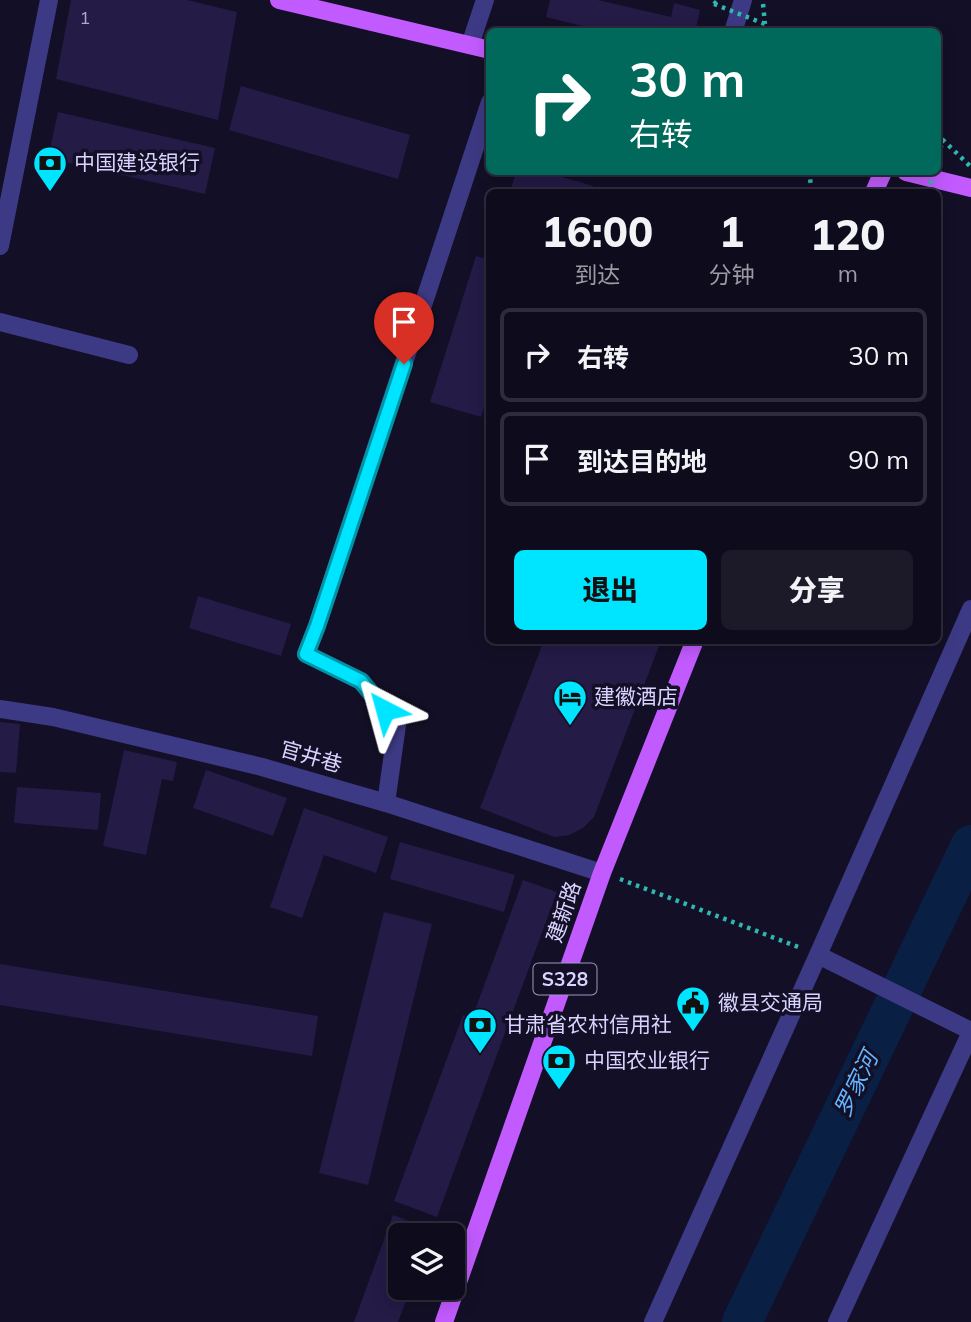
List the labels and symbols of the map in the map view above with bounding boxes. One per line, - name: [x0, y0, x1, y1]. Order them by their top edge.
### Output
- house number: 1: [80, 6, 90, 29]
- bank icon: 中国建设银行: [31, 144, 69, 193]
- place label: 中国建设银行: [74, 149, 200, 175]
- pin: [374, 292, 434, 364]
- position arrow: [348, 673, 422, 747]
- hotel icon: 建徽酒店: [551, 678, 589, 727]
- place label: 建徽酒店: [594, 683, 678, 709]
- street label: 官井巷: [277, 735, 345, 777]
- street label: 建新路: [541, 878, 586, 946]
- road number: S328: [534, 964, 596, 995]
- public building icon: 徽县交通局: [674, 984, 712, 1033]
- place label: 徽县交通局: [718, 989, 823, 1015]
- bank icon: 甘肃省农村信用社: [461, 1006, 499, 1055]
- place label: 甘肃省农村信用社: [504, 1011, 672, 1037]
- bank icon: 中国农业银行: [540, 1042, 578, 1091]
- water label: 罗家河: [827, 1043, 885, 1121]
- place label: 中国农业银行: [584, 1047, 710, 1073]

